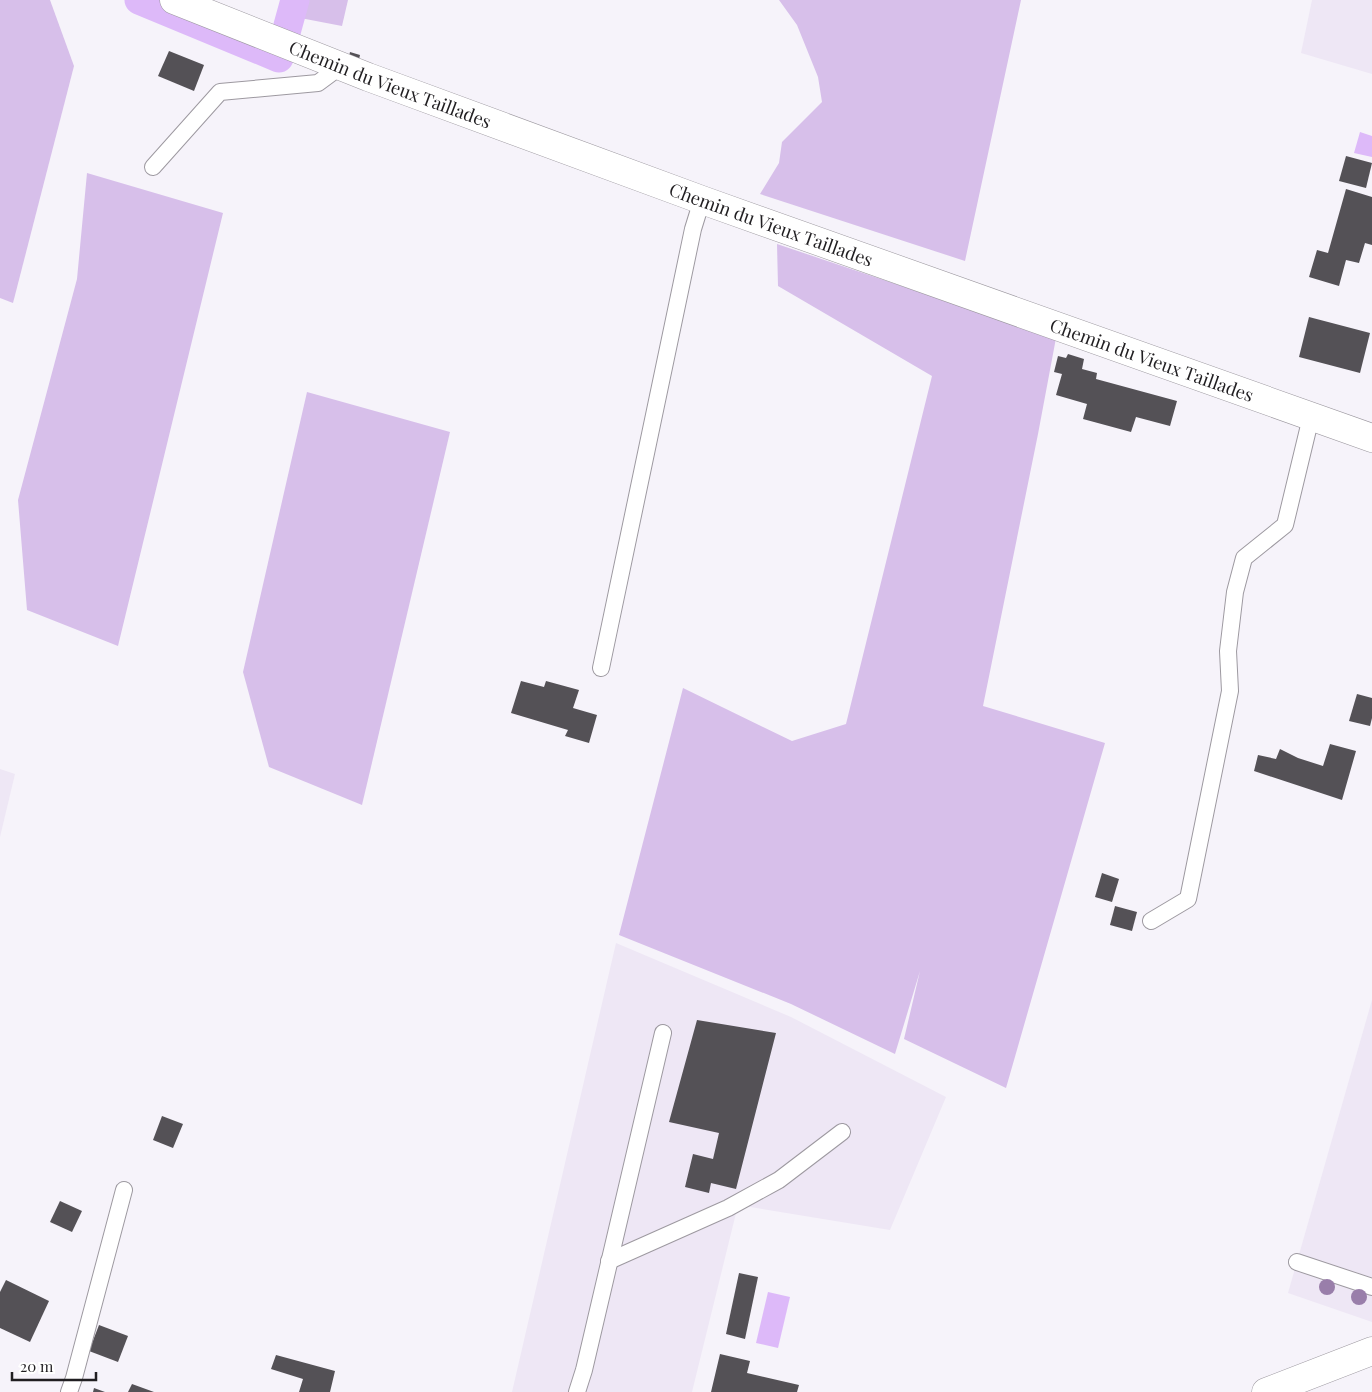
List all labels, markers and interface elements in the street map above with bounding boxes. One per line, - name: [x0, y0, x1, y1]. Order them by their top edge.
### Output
- street label: Chemin du Vieux Taillades: [286, 35, 495, 133]
- street label: Chemin du Vieux Taillades: [666, 177, 876, 272]
- street label: Chemin du Vieux Taillades: [1047, 313, 1257, 407]
- scale bar: [12, 1350, 96, 1382]
- text: 20 m: [20, 1356, 54, 1376]

